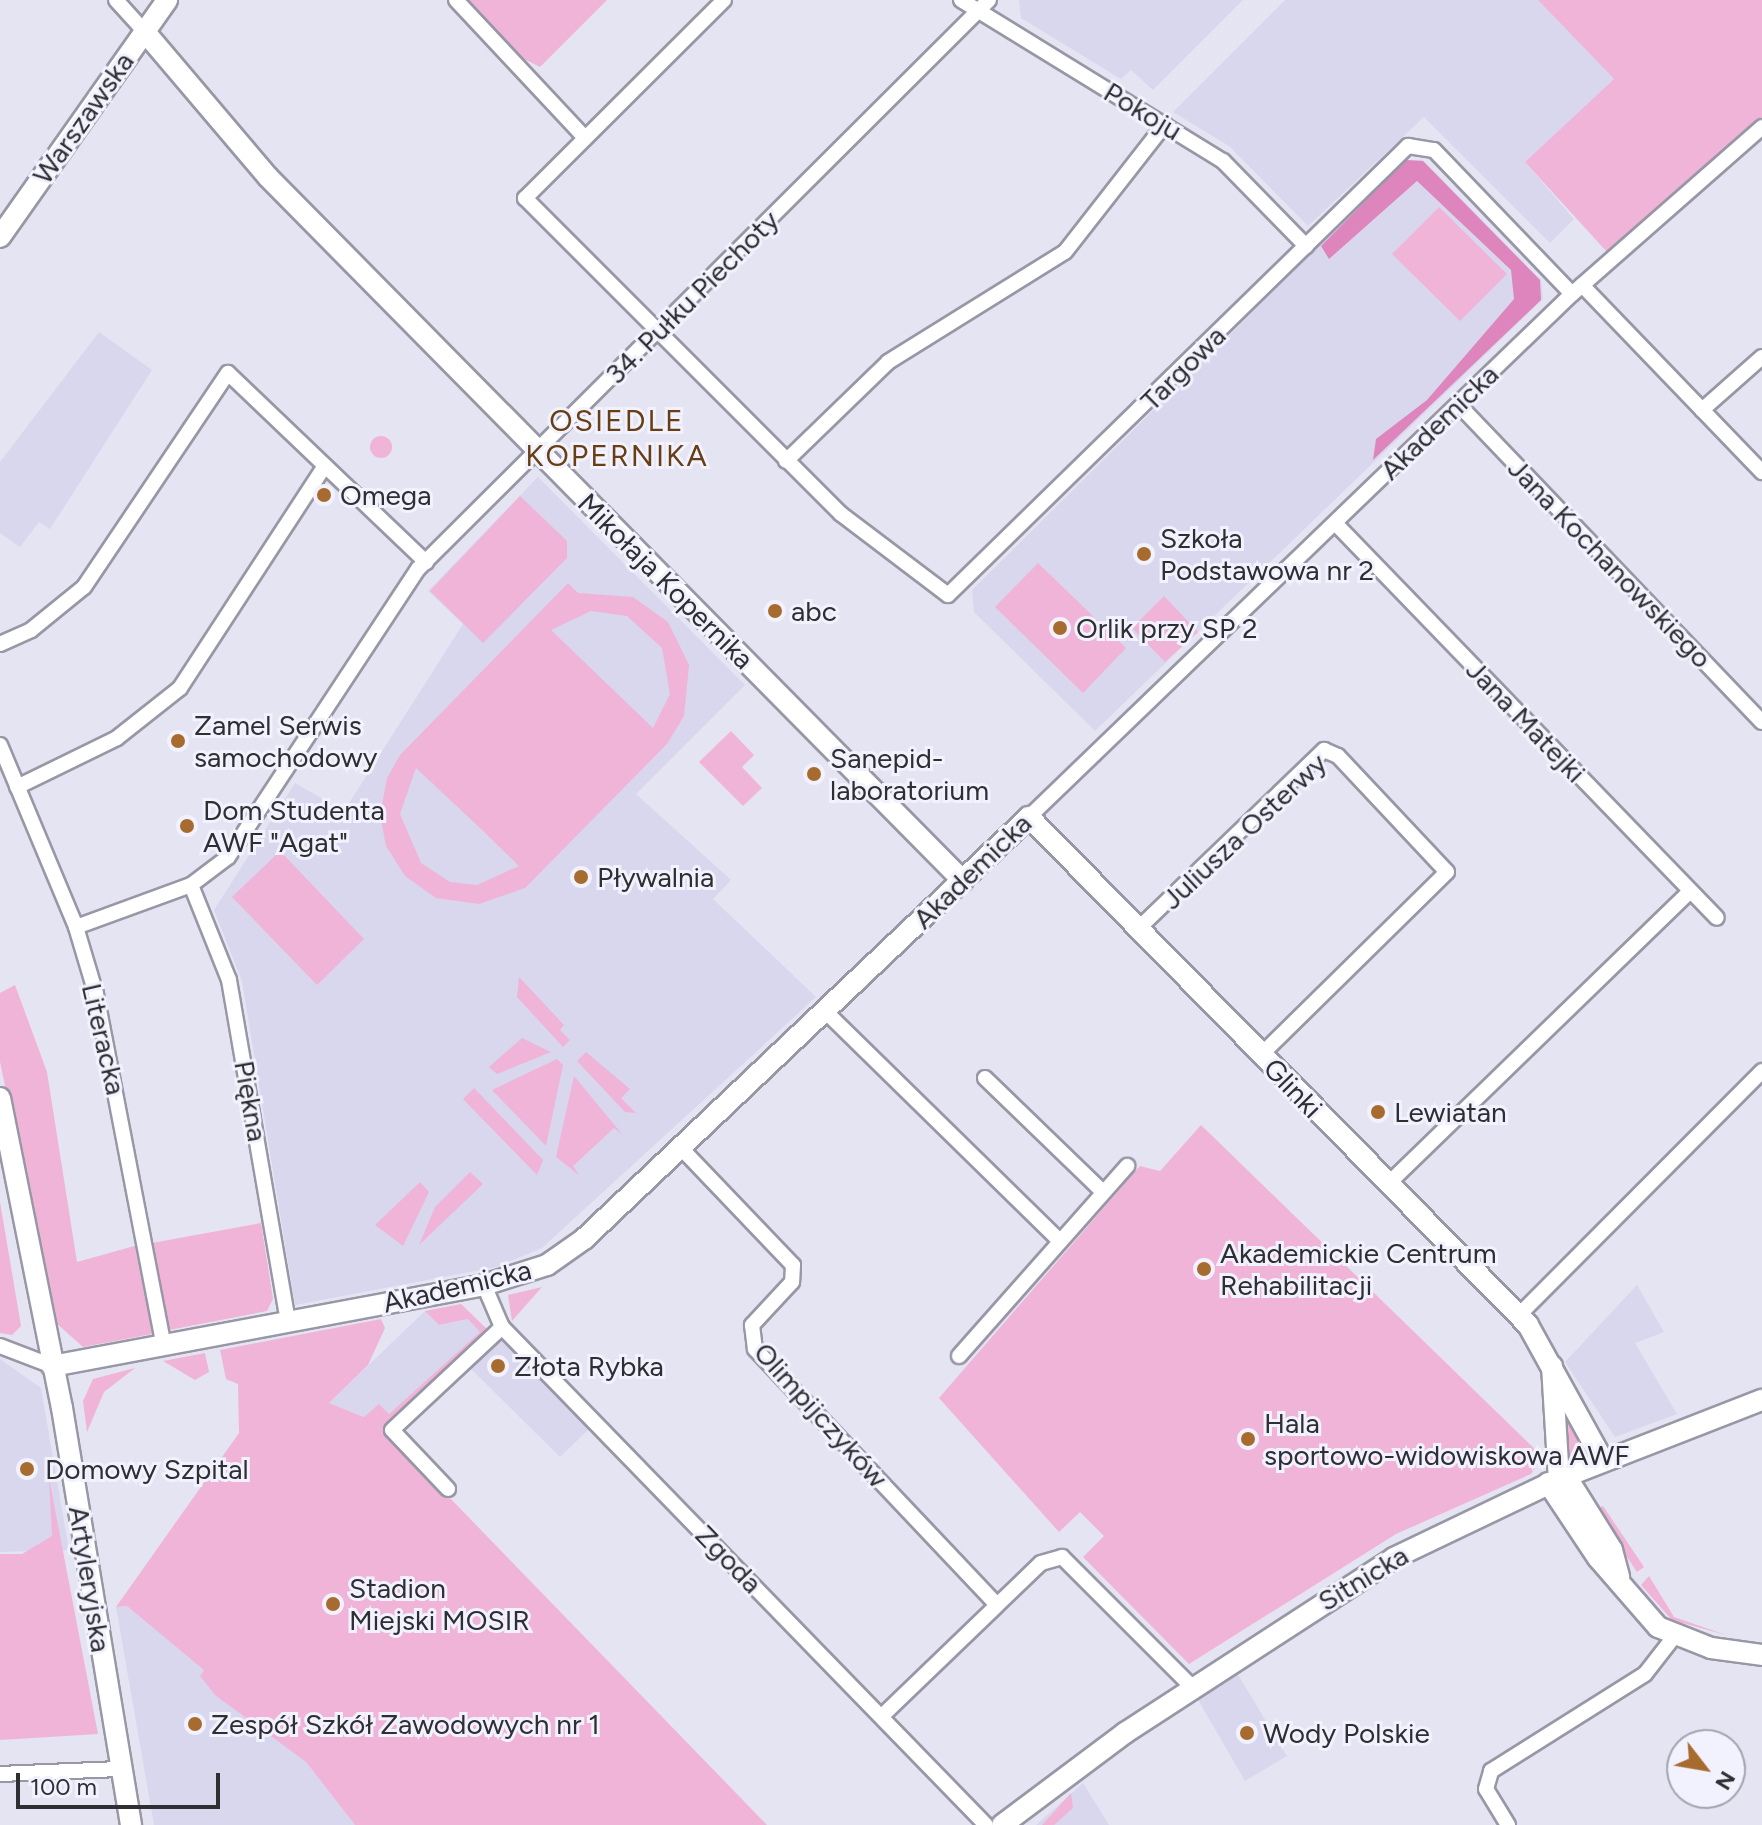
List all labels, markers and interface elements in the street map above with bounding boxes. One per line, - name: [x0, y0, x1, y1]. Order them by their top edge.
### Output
- street label: Warszawska: [25, 46, 141, 190]
- street label: Pokoju: [1098, 75, 1188, 147]
- street label: 34. Pułku Piechoty: [598, 203, 786, 391]
- street label: Targowa: [1134, 319, 1232, 417]
- street label: Akademicka: [1373, 357, 1505, 487]
- district label: OSIEDLE KOPERNIKA: [525, 403, 709, 474]
- street label: Jana Kochanowskiego: [1501, 451, 1719, 675]
- place label: Omega: [340, 478, 432, 512]
- marker: Omega: [315, 486, 333, 504]
- street label: Mikołaja Kopernika: [571, 486, 761, 676]
- place label: Szkoła Podstawowa nr 2: [1160, 521, 1374, 587]
- marker: Szkoła Podstawowa nr 2: [1135, 545, 1153, 563]
- place label: abc: [791, 594, 837, 628]
- marker: abc: [766, 602, 784, 620]
- place label: Orlik przy SP 2: [1076, 611, 1258, 645]
- marker: Orlik przy SP 2: [1051, 619, 1069, 637]
- street label: Jana Matejki: [1459, 653, 1593, 789]
- place label: Zamel Serwis samochodowy: [194, 708, 377, 774]
- marker: Zamel Serwis samochodowy: [169, 732, 187, 750]
- place label: Sanepid- laboratorium: [830, 741, 989, 807]
- street label: Juliusza Osterwy: [1155, 746, 1333, 916]
- marker: Sanepid- laboratorium: [805, 765, 823, 783]
- place label: Dom Studenta AWF "Agat": [203, 793, 385, 859]
- street label: Akademicka: [906, 806, 1038, 936]
- marker: Dom Studenta AWF "Agat": [178, 817, 196, 835]
- place label: Pływalnia: [597, 860, 714, 894]
- marker: Pływalnia: [572, 868, 590, 886]
- street label: Literacka: [75, 980, 133, 1098]
- street label: Glinki: [1257, 1051, 1329, 1125]
- street label: Piękna: [227, 1058, 275, 1144]
- place label: Lewiatan: [1394, 1095, 1507, 1129]
- marker: Lewiatan: [1369, 1103, 1387, 1121]
- place label: Akademickie Centrum Rehabilitacji: [1220, 1236, 1497, 1302]
- street label: Akademicka: [380, 1253, 534, 1319]
- marker: Akademickie Centrum Rehabilitacji: [1195, 1260, 1213, 1278]
- street label: Olimpijczyków: [747, 1336, 895, 1494]
- place label: Złota Rybka: [514, 1349, 664, 1383]
- marker: Złota Rybka: [489, 1357, 507, 1375]
- place label: Hala sportowo-widowiskowa AWF: [1264, 1406, 1630, 1472]
- marker: Hala sportowo-widowiskowa AWF: [1239, 1430, 1257, 1448]
- place label: Domowy Szpital: [45, 1452, 249, 1486]
- marker: Domowy Szpital: [16, 1458, 38, 1480]
- street label: Artyleryjska: [62, 1504, 118, 1654]
- street label: Zgoda: [689, 1518, 769, 1600]
- street label: Sitnicka: [1312, 1538, 1414, 1618]
- place label: Stadion Miejski MOSIR: [349, 1571, 530, 1637]
- marker: Stadion Miejski MOSIR: [324, 1595, 342, 1613]
- place label: Zespół Szkół Zawodowych nr 1: [211, 1707, 600, 1741]
- marker: Zespół Szkół Zawodowych nr 1: [186, 1715, 204, 1733]
- place label: Wody Polskie: [1263, 1716, 1430, 1750]
- marker: Wody Polskie: [1238, 1724, 1256, 1742]
- north arrow: [1666, 1729, 1746, 1809]
- scale bar: [20, 1757, 224, 1807]
- text: N: [1709, 1766, 1741, 1795]
- text: 100 m: [30, 1772, 97, 1801]

